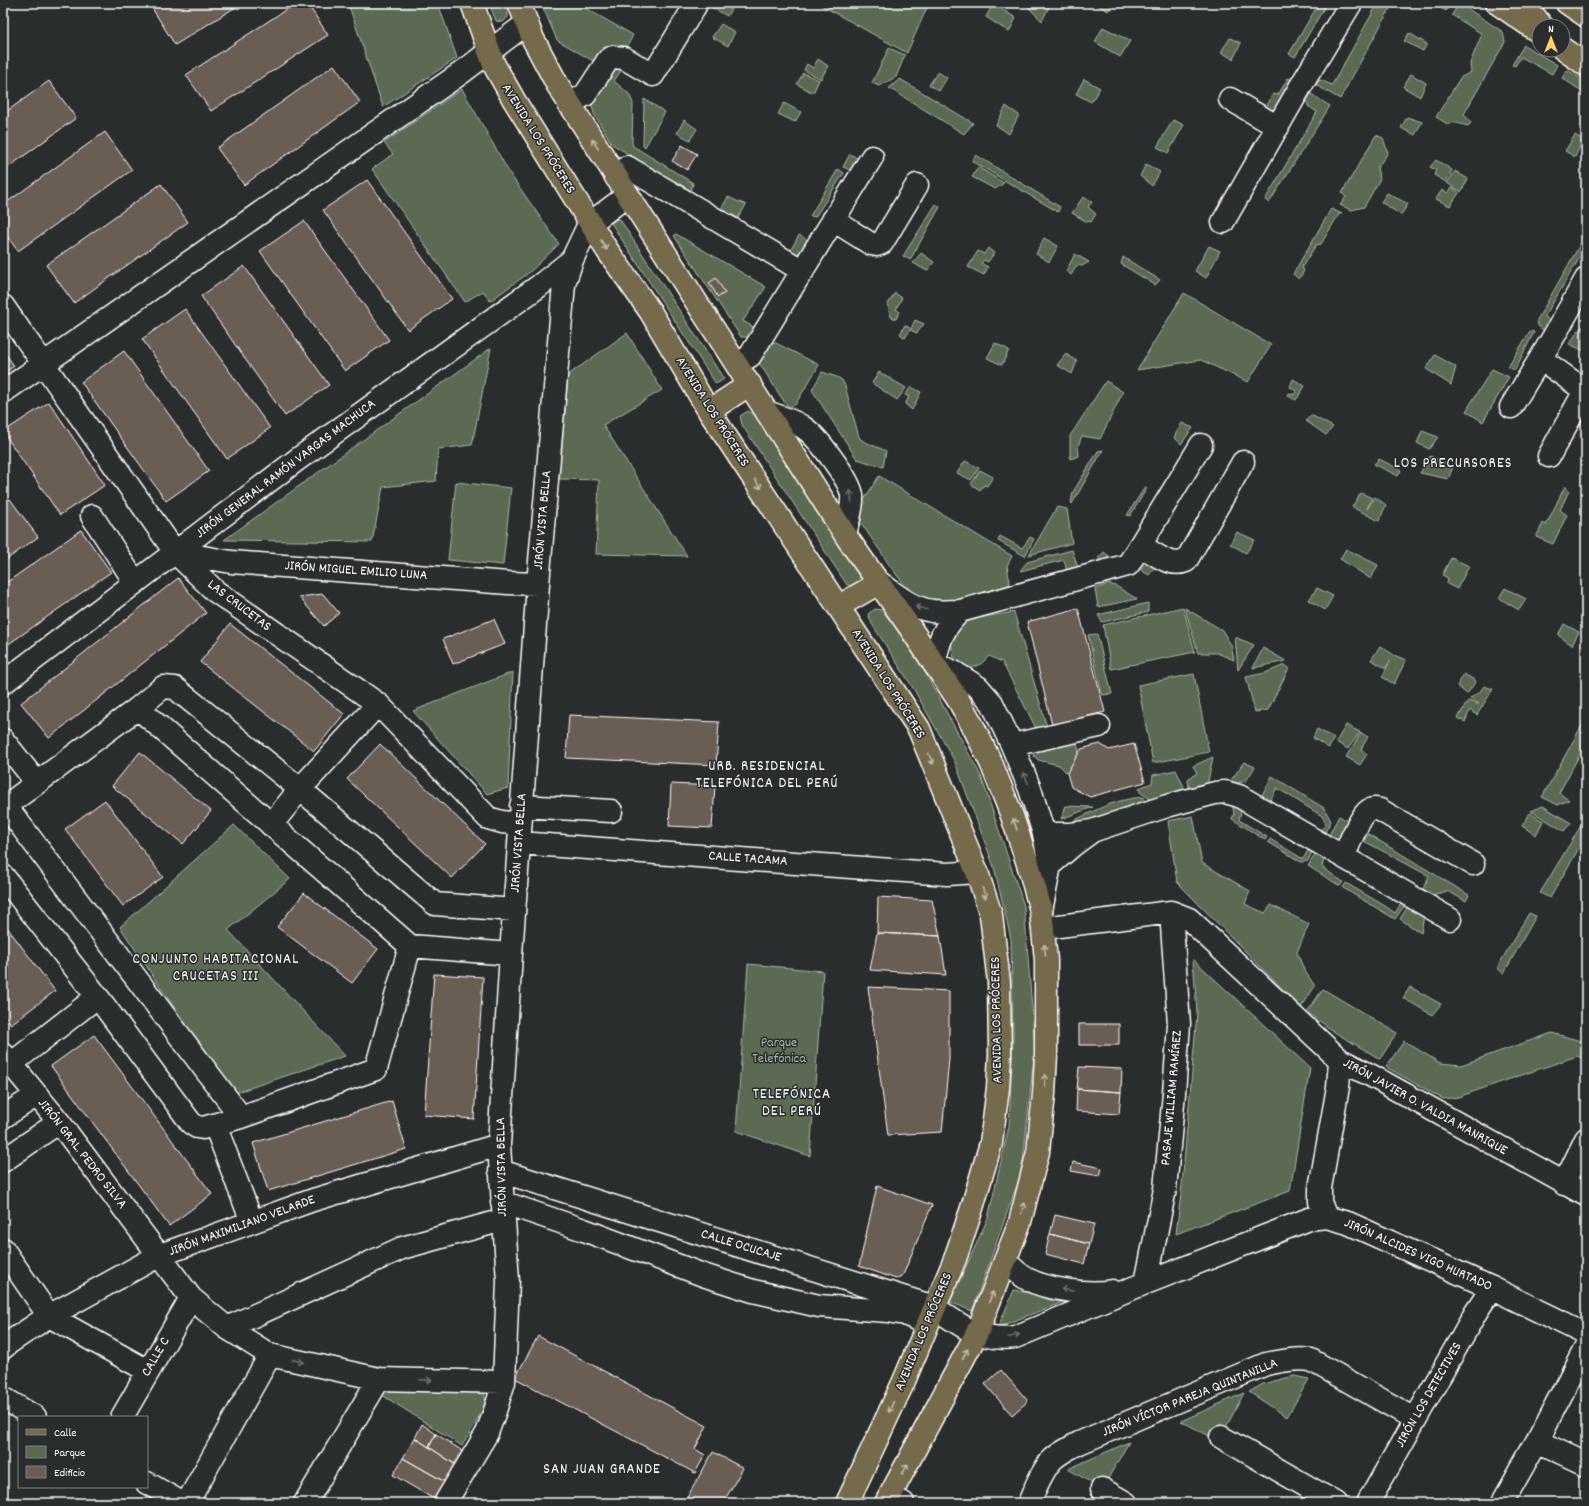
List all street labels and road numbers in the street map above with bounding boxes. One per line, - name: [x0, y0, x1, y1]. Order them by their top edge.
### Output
- street label: AVENIDA LOS PRÓCERES: [496, 80, 580, 198]
- street label: AVENIDA LOS PRÓCERES: [670, 353, 754, 471]
- street label: JIRÓN GENERAL RAMÓN VARGAS MACHUCA: [192, 394, 381, 543]
- street label: JIRÓN VISTA BELLA: [529, 469, 557, 571]
- street label: JIRÓN MIGUEL EMILIO LUNA: [284, 556, 428, 586]
- street label: LAS CRUCETAS: [203, 575, 275, 637]
- street label: AVENIDA LOS PRÓCERES: [846, 625, 930, 743]
- street label: JIRÓN VISTA BELLA: [506, 792, 532, 893]
- street label: CALLE TACAMA: [708, 846, 789, 872]
- street label: AVENIDA LOS PRÓCERES: [986, 957, 1008, 1083]
- street label: PASAJE WILLIAM RAMÍREZ: [1156, 1029, 1188, 1166]
- street label: JIRÓN JAVIER O. VALDIA MANRIQUE: [1339, 1053, 1512, 1161]
- street label: JIRÓN GRAL. PEDRO SILVA: [32, 1094, 132, 1214]
- street label: JIRÓN VISTA BELLA: [491, 1117, 513, 1217]
- street label: JIRÓN MAXIMILIANO VELARDE: [166, 1190, 319, 1262]
- street label: JIRÓN ALCIDES VIGO HURTADO: [1341, 1213, 1495, 1297]
- street label: CALLE OCUCAJE: [698, 1224, 784, 1268]
- street label: AVENIDA LOS PRÓCERES: [890, 1270, 958, 1394]
- street label: CALLE C: [137, 1334, 175, 1380]
- street label: JIRÓN LOS DETECTIVES: [1391, 1339, 1467, 1451]
- street label: JIRÓN VÍCTOR PAREJA QUINTANILLA: [1099, 1353, 1281, 1443]

